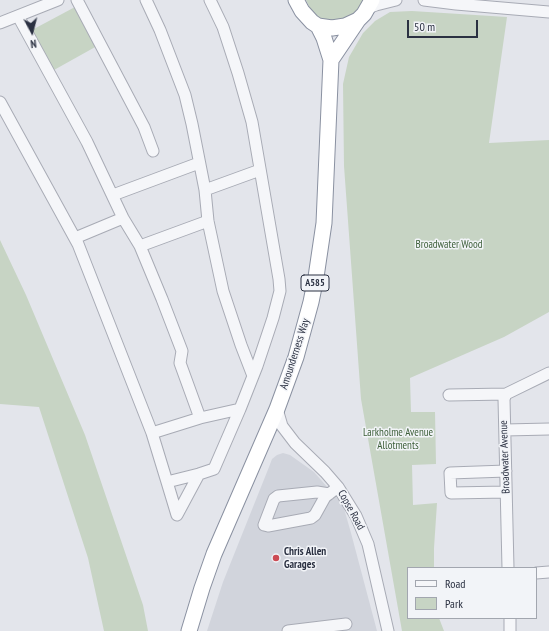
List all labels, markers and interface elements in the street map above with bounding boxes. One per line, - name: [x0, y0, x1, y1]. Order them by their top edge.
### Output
- north arrow: [12, 12, 52, 52]
- scale bar: [409, 12, 480, 38]
- text: 50 m: [414, 19, 435, 34]
- text: N: [30, 37, 37, 51]
- park label: Broadwater Wood: [415, 238, 483, 252]
- road number: A585: [301, 275, 329, 291]
- street label: Amounderness Way: [277, 317, 313, 391]
- street label: Broadwater Avenue: [497, 420, 513, 494]
- park label: Larkholme Avenue Allotments: [363, 426, 433, 452]
- street label: Copse Road: [335, 488, 367, 532]
- place label: Chris Allen Garages: [284, 545, 326, 571]
- marker: Chris Allen Garages: [271, 553, 281, 563]
- legend: [407, 567, 537, 619]
- text: Road: [445, 576, 465, 591]
- text: Park: [445, 596, 463, 611]

